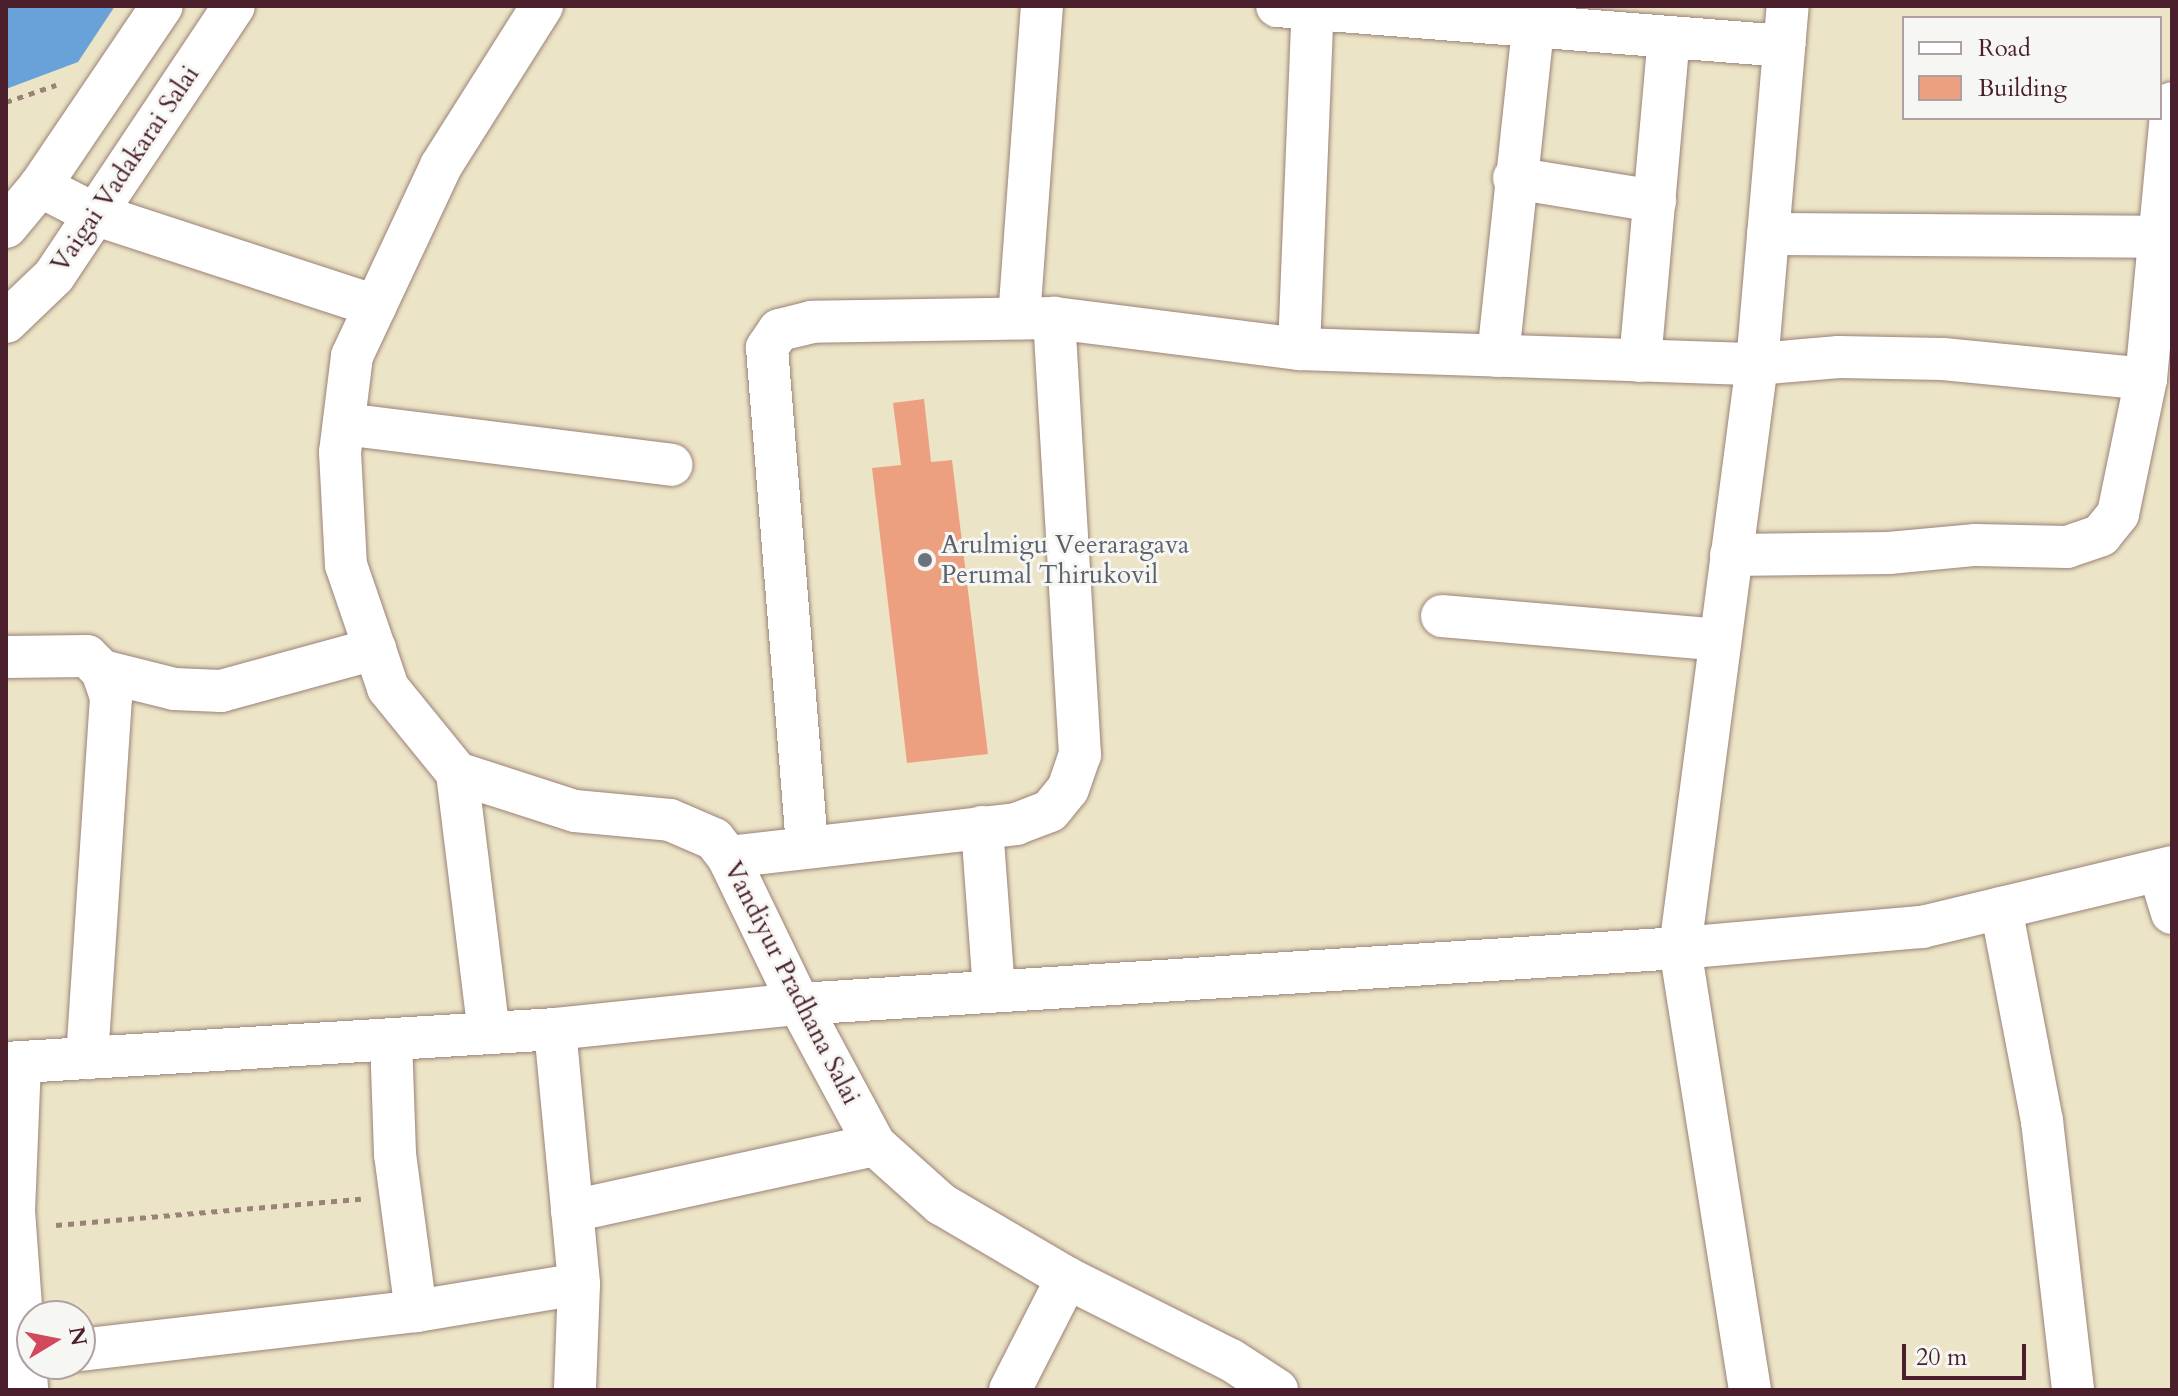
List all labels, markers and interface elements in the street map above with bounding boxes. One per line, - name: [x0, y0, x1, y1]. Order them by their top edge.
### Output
- legend: [1902, 16, 2162, 120]
- text: Road: [1978, 32, 2031, 65]
- street label: Vaigai Vadakarai Salai: [44, 60, 206, 278]
- text: Building: [1978, 72, 2067, 105]
- place label: Arulmigu Veeraragava Perumal Thirukovil: [941, 529, 1189, 590]
- marker: Arulmigu Veeraragava Perumal Thirukovil: [916, 551, 934, 569]
- street label: Vandiyur Pradhana Salai: [717, 856, 867, 1110]
- north arrow: [16, 1300, 96, 1380]
- text: N: [61, 1324, 94, 1348]
- scale bar: [1906, 1328, 2030, 1378]
- text: 20 m: [1916, 1341, 1967, 1374]

